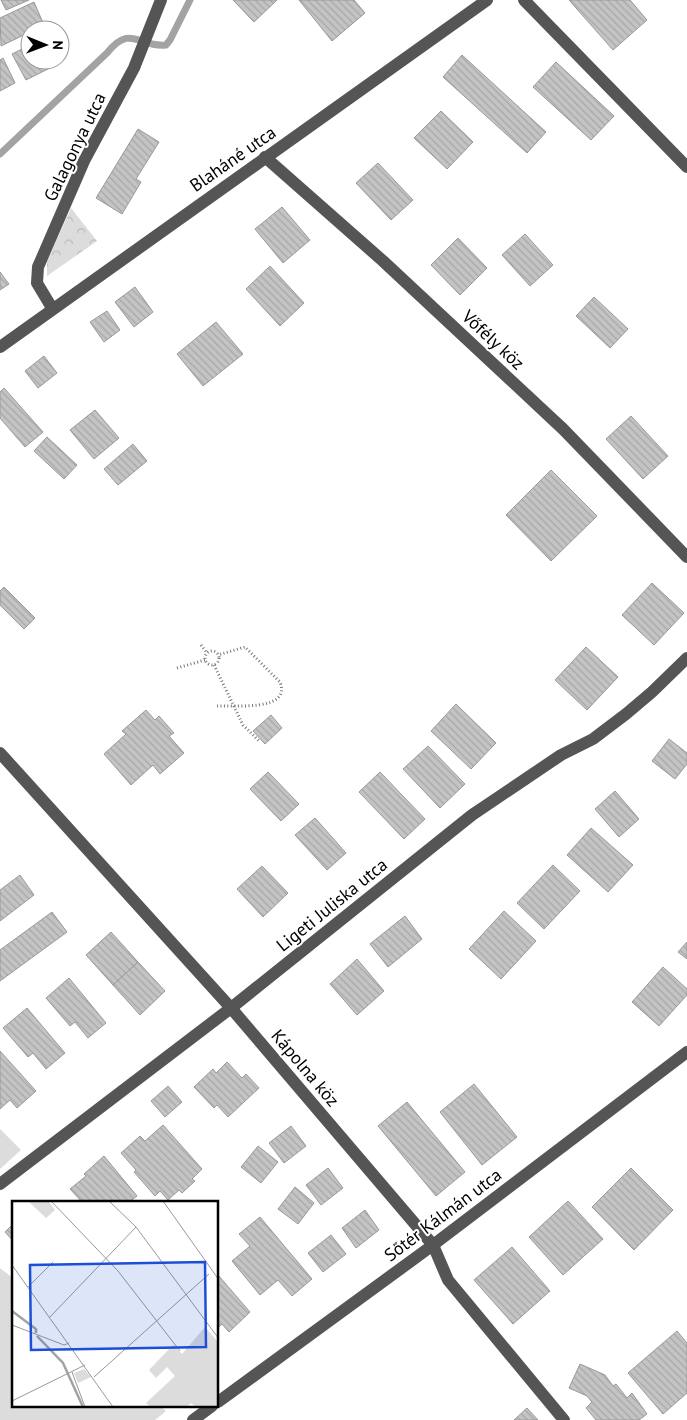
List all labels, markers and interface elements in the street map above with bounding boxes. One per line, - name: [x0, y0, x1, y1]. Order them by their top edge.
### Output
- north arrow: [20, 20, 70, 70]
- text: N: [49, 40, 67, 50]
- street label: Galagonya utca: [38, 89, 111, 205]
- street label: Blaháné utca: [185, 121, 280, 197]
- street label: Vőfély köz: [457, 304, 529, 374]
- street label: Ligeti Juliska utca: [271, 853, 392, 956]
- street label: Kápolna köz: [266, 1024, 344, 1111]
- street label: Sőtér Kálmán utca: [379, 1163, 506, 1266]
- inset map: [12, 1201, 219, 1408]

